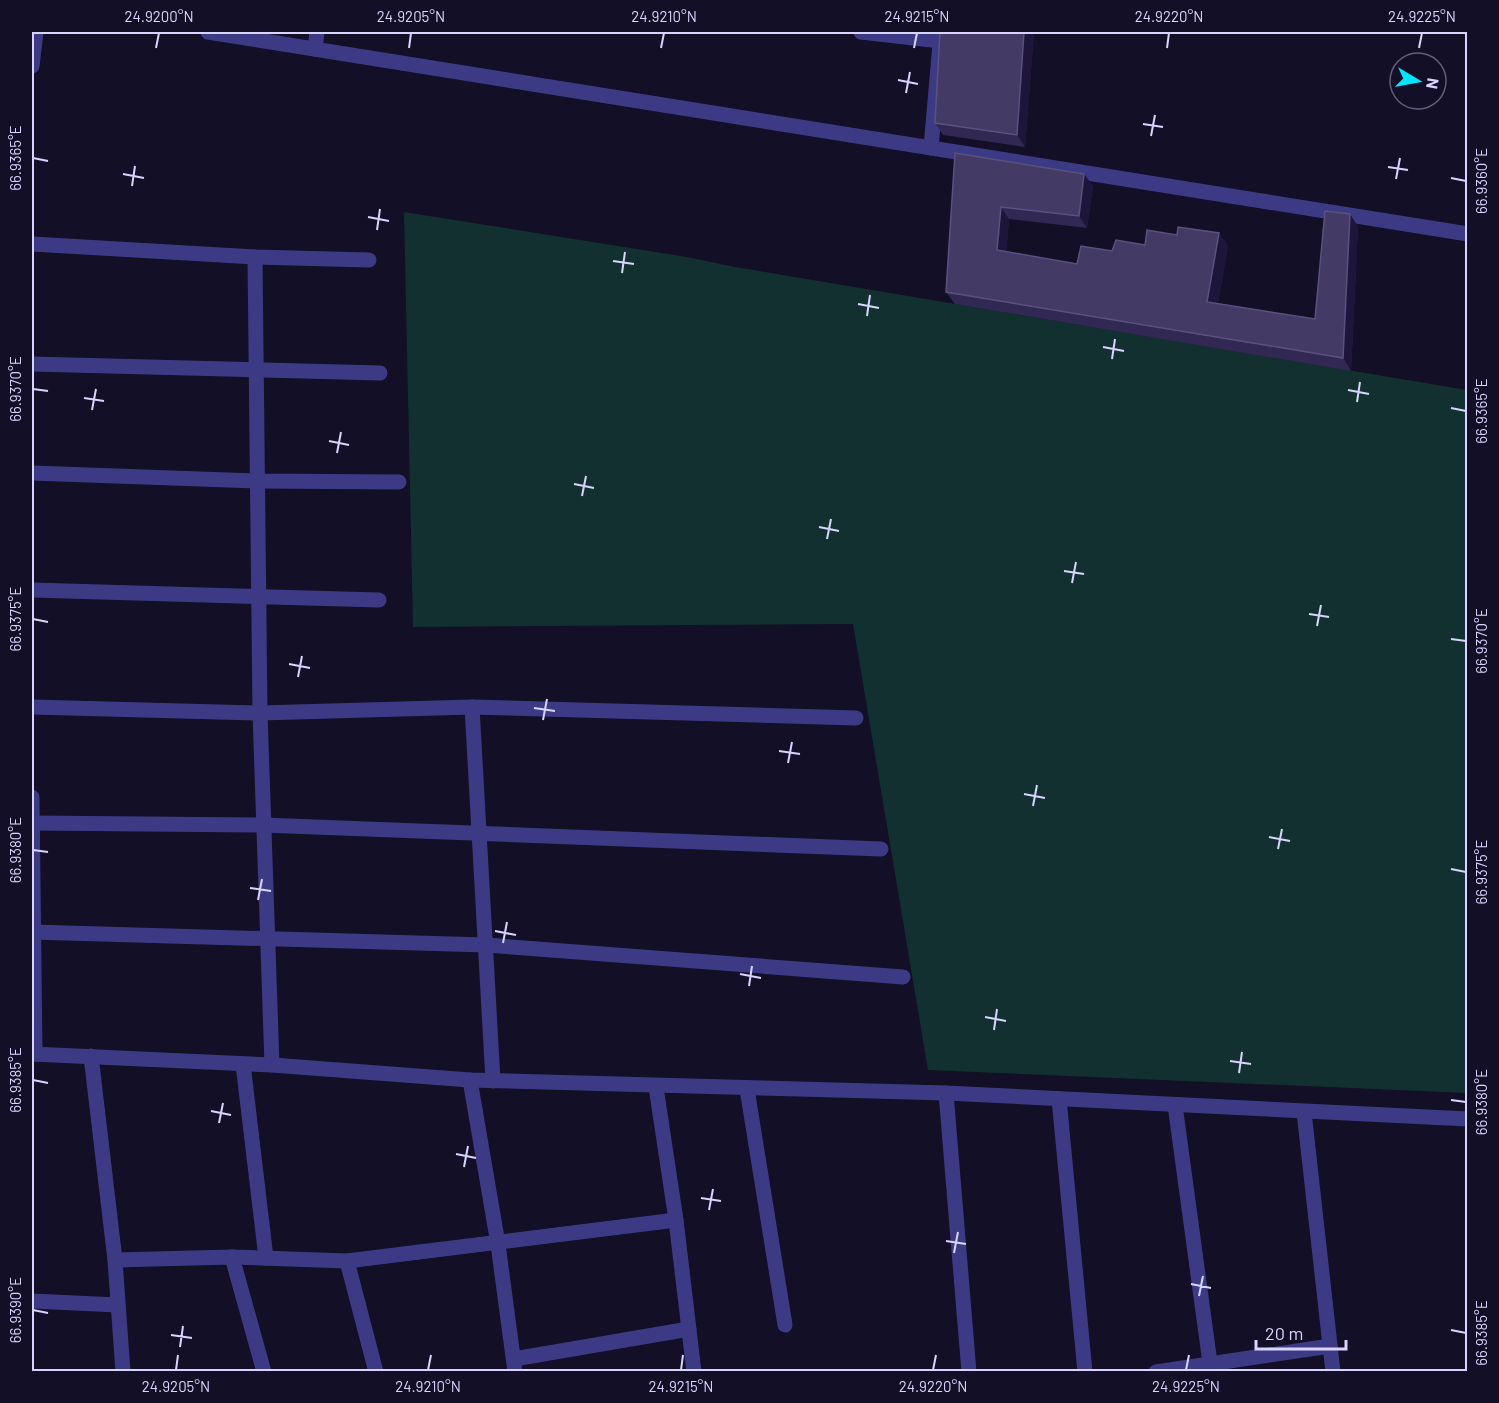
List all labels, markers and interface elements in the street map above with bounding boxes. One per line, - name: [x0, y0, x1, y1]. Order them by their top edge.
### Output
- text: 24.9200°N: [124, 7, 194, 25]
- text: 24.9205°N: [377, 7, 445, 25]
- text: 24.9210°N: [631, 7, 697, 25]
- text: 24.9215°N: [885, 7, 949, 25]
- text: 24.9220°N: [1135, 7, 1203, 25]
- text: 24.9225°N: [1388, 7, 1456, 25]
- north arrow: [1388, 51, 1448, 111]
- text: N: [1423, 77, 1444, 91]
- text: 66.9365°E: [6, 125, 24, 191]
- text: 66.9360°E: [1472, 148, 1490, 214]
- text: 66.9370°E: [6, 356, 24, 422]
- text: 66.9365°E: [1472, 378, 1490, 444]
- text: 66.9375°E: [6, 587, 24, 651]
- text: 66.9370°E: [1472, 608, 1490, 674]
- text: 66.9380°E: [6, 817, 24, 883]
- text: 66.9375°E: [1472, 840, 1490, 904]
- text: 66.9385°E: [6, 1047, 24, 1113]
- text: 66.9380°E: [1472, 1069, 1490, 1135]
- text: 66.9390°E: [6, 1277, 24, 1343]
- text: 66.9385°E: [1472, 1300, 1490, 1366]
- scale bar: [1256, 1313, 1346, 1351]
- text: 20 m: [1265, 1322, 1303, 1344]
- text: 24.9205°N: [142, 1377, 210, 1395]
- text: 24.9210°N: [395, 1377, 461, 1395]
- text: 24.9215°N: [649, 1377, 713, 1395]
- text: 24.9220°N: [899, 1377, 967, 1395]
- text: 24.9225°N: [1152, 1377, 1220, 1395]

